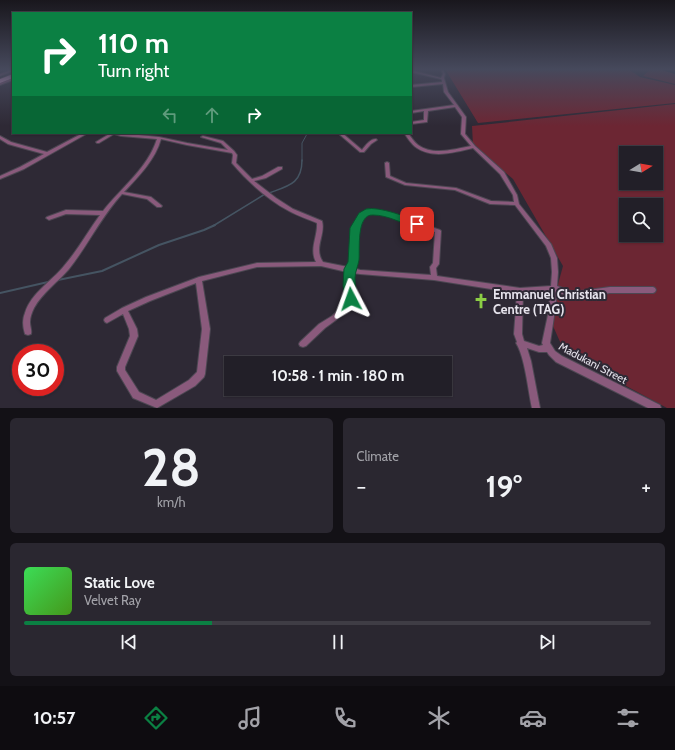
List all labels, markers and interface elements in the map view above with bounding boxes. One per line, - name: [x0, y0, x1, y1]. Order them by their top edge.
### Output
- text: 110 m: [98, 26, 169, 60]
- icon: right: [32, 28, 84, 80]
- text: Turn right: [98, 60, 169, 82]
- icon: left: [159, 104, 181, 126]
- icon: ahead: [201, 104, 223, 126]
- icon: right: [243, 104, 265, 126]
- north arrow: [619, 146, 663, 190]
- map controls: [619, 146, 663, 242]
- button: search: [619, 198, 663, 242]
- pin: [400, 207, 434, 241]
- icon: arrive: [406, 213, 428, 235]
- position arrow: [330, 278, 372, 320]
- place label: Emmanuel Christian Centre (TAG): [493, 286, 606, 317]
- church icon: Emmanuel Christian Centre (TAG): [472, 292, 490, 310]
- street label: Madukani Street: [556, 339, 630, 387]
- speed limit sign: 30: [12, 344, 64, 396]
- text: 10:58 · 1 min · 180 m: [272, 367, 404, 385]
- text: 28: [142, 436, 201, 499]
- text: Climate: [357, 448, 399, 464]
- text: 19°: [485, 468, 522, 505]
- text: −: [357, 473, 366, 500]
- text: +: [641, 473, 651, 500]
- text: km/h: [157, 494, 185, 510]
- text: Static Love: [84, 574, 155, 592]
- text: Velvet Ray: [84, 592, 141, 608]
- icon: previous: [118, 631, 140, 653]
- icon: pause: [327, 631, 349, 653]
- icon: next: [536, 631, 558, 653]
- icon: directions: [142, 704, 170, 732]
- icon: music: [236, 704, 264, 732]
- icon: phone: [331, 704, 359, 732]
- icon: climate: [425, 704, 453, 732]
- icon: car: [519, 704, 547, 732]
- icon: filters: [614, 704, 642, 732]
- text: 10:57: [33, 707, 75, 729]

